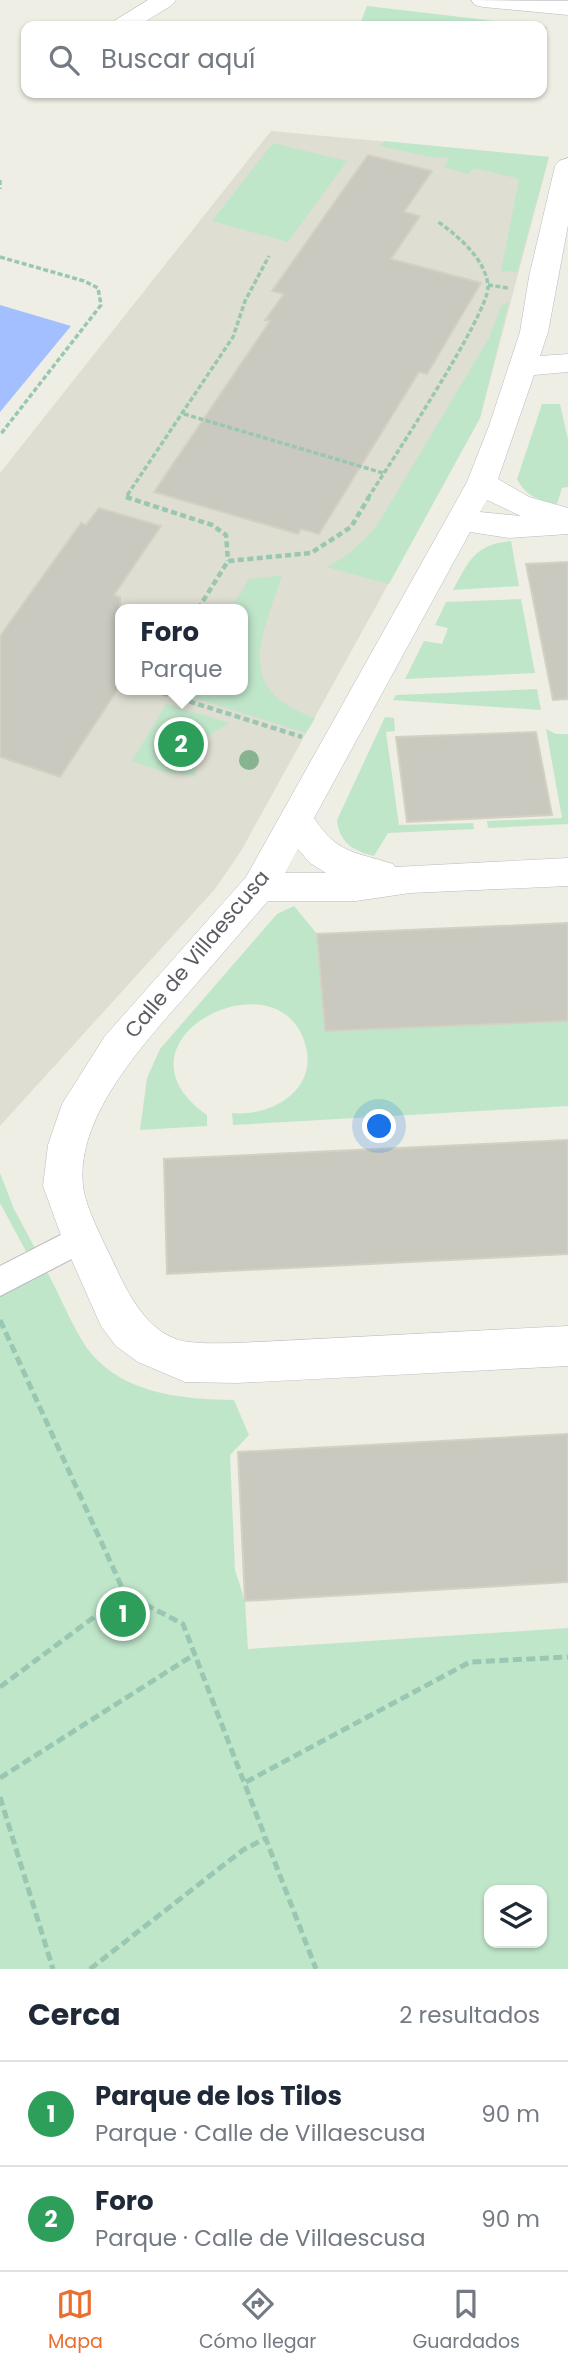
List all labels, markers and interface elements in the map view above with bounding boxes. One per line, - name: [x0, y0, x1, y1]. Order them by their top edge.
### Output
- search box: [21, 21, 547, 98]
- icon: search: [45, 41, 83, 79]
- text: Buscar aquí: [101, 41, 255, 77]
- popup: [115, 604, 248, 695]
- text: Foro: [141, 614, 199, 650]
- text: Parque: [141, 653, 222, 685]
- pin: 2: [158, 718, 204, 770]
- street label: Calle de Villaescusa: [118, 863, 276, 1044]
- your location: [362, 1109, 396, 1143]
- pin: 1: [100, 1588, 146, 1640]
- map controls: [484, 1885, 547, 1948]
- button: layers: [484, 1885, 547, 1948]
- text: Cerca: [28, 1993, 121, 2036]
- text: 2 resultados: [399, 1999, 540, 2031]
- text: Parque de los Tilos: [95, 2078, 342, 2114]
- text: 1: [47, 2098, 55, 2130]
- text: 90 m: [481, 2098, 540, 2130]
- text: Parque · Calle de Villaescusa: [95, 2117, 426, 2149]
- text: Foro: [95, 2183, 153, 2219]
- text: 2: [44, 2203, 58, 2235]
- text: 90 m: [481, 2203, 540, 2235]
- text: Parque · Calle de Villaescusa: [95, 2222, 426, 2254]
- tab: Mapa: [48, 2285, 103, 2356]
- tab: Cómo llegar: [199, 2285, 316, 2356]
- tab: Guardados: [412, 2285, 520, 2356]

